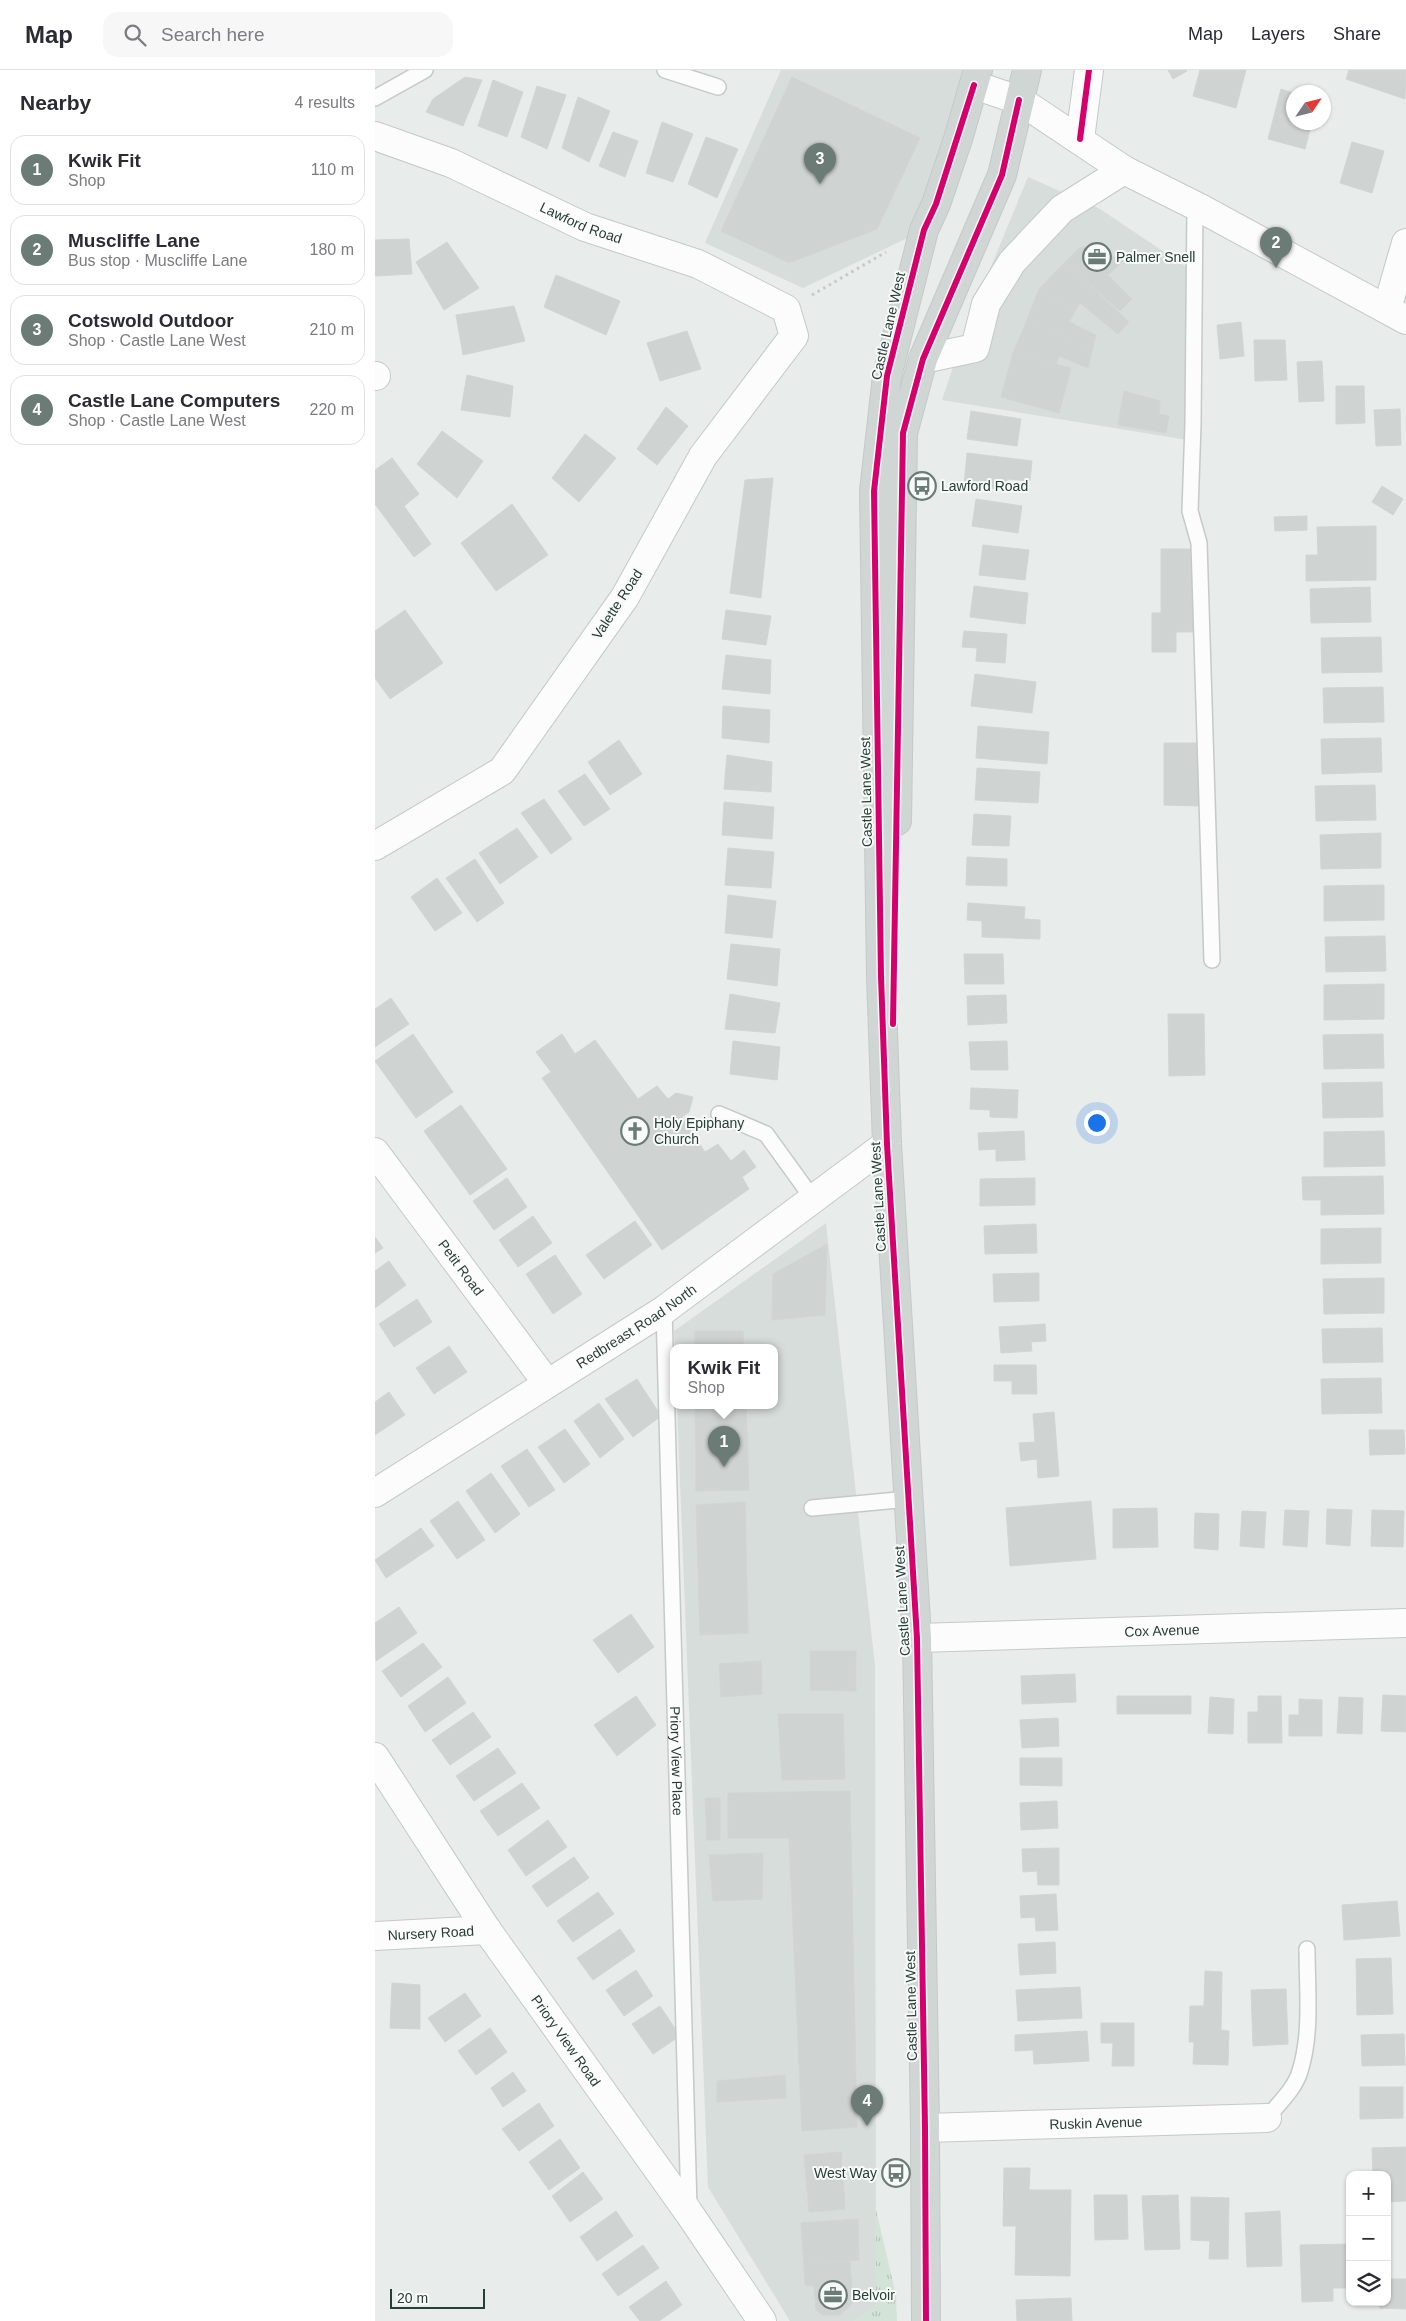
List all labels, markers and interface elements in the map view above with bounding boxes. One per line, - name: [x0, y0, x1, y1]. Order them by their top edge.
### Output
- search box: [103, 12, 453, 57]
- text: Map: [25, 21, 73, 48]
- icon: search: [121, 21, 149, 49]
- text: Search here: [161, 24, 265, 45]
- text: Map: [1188, 24, 1223, 44]
- text: Layers: [1251, 24, 1305, 44]
- text: Share: [1333, 24, 1381, 44]
- north arrow: [1286, 85, 1331, 130]
- text: Nearby: [20, 91, 91, 114]
- text: 4 results: [295, 94, 355, 111]
- pin: 3: [804, 143, 836, 184]
- text: Kwik Fit: [68, 150, 141, 171]
- text: 1: [33, 161, 41, 178]
- text: 110 m: [311, 161, 354, 178]
- text: Shop: [68, 172, 105, 189]
- street label: Lawford Road: [538, 199, 624, 247]
- pin: 2: [1260, 227, 1292, 268]
- text: Muscliffe Lane: [68, 230, 200, 251]
- text: 2: [33, 241, 41, 258]
- text: 180 m: [310, 241, 354, 258]
- office icon: Palmer Snell: [1082, 242, 1112, 272]
- place label: Palmer Snell: [1116, 249, 1195, 265]
- text: Bus stop · Muscliffe Lane: [68, 252, 247, 269]
- street label: Castle Lane West: [868, 270, 908, 382]
- text: Cotswold Outdoor: [68, 310, 234, 331]
- text: 3: [33, 321, 41, 338]
- text: 210 m: [310, 321, 354, 338]
- text: Shop · Castle Lane West: [68, 332, 246, 349]
- text: Castle Lane Computers: [68, 390, 280, 411]
- text: 4: [33, 401, 41, 418]
- text: 220 m: [310, 401, 354, 418]
- text: Shop · Castle Lane West: [68, 412, 246, 429]
- bus stop icon: Lawford Road: [907, 471, 937, 501]
- place label: Lawford Road: [941, 478, 1028, 494]
- street label: Valette Road: [589, 566, 645, 642]
- street label: Castle Lane West: [857, 737, 875, 847]
- your location: [1084, 1110, 1110, 1136]
- place label: Holy Epiphany Church: [654, 1115, 744, 1147]
- church icon: Holy Epiphany Church: [620, 1116, 650, 1146]
- street label: Castle Lane West: [867, 1141, 889, 1252]
- street label: Petit Road: [435, 1236, 487, 1299]
- street label: Redbreast Road North: [573, 1281, 699, 1371]
- popup: [670, 1344, 778, 1409]
- text: Kwik Fit: [688, 1357, 760, 1378]
- text: Shop: [688, 1379, 725, 1396]
- pin: 1: [708, 1426, 740, 1467]
- street label: Castle Lane West: [891, 1545, 913, 1656]
- street label: Cox Avenue: [1124, 1621, 1200, 1640]
- street label: Priory View Place: [667, 1706, 686, 1816]
- street label: Nursery Road: [387, 1923, 475, 1943]
- street label: Castle Lane West: [902, 1951, 920, 2061]
- street label: Priory View Road: [528, 1992, 604, 2089]
- pin: 4: [851, 2085, 883, 2126]
- street label: Ruskin Avenue: [1049, 2114, 1143, 2132]
- bus stop icon: West Way: [881, 2158, 911, 2188]
- place label: West Way: [814, 2165, 877, 2181]
- map controls: [1346, 2171, 1391, 2306]
- button: +: [1346, 2171, 1391, 2216]
- button: −: [1346, 2216, 1391, 2261]
- button: layers: [1346, 2261, 1391, 2306]
- office icon: Belvoir: [818, 2280, 848, 2310]
- scale bar: [390, 2286, 485, 2309]
- place label: Belvoir: [852, 2287, 895, 2303]
- text: 20 m: [397, 2290, 428, 2306]

